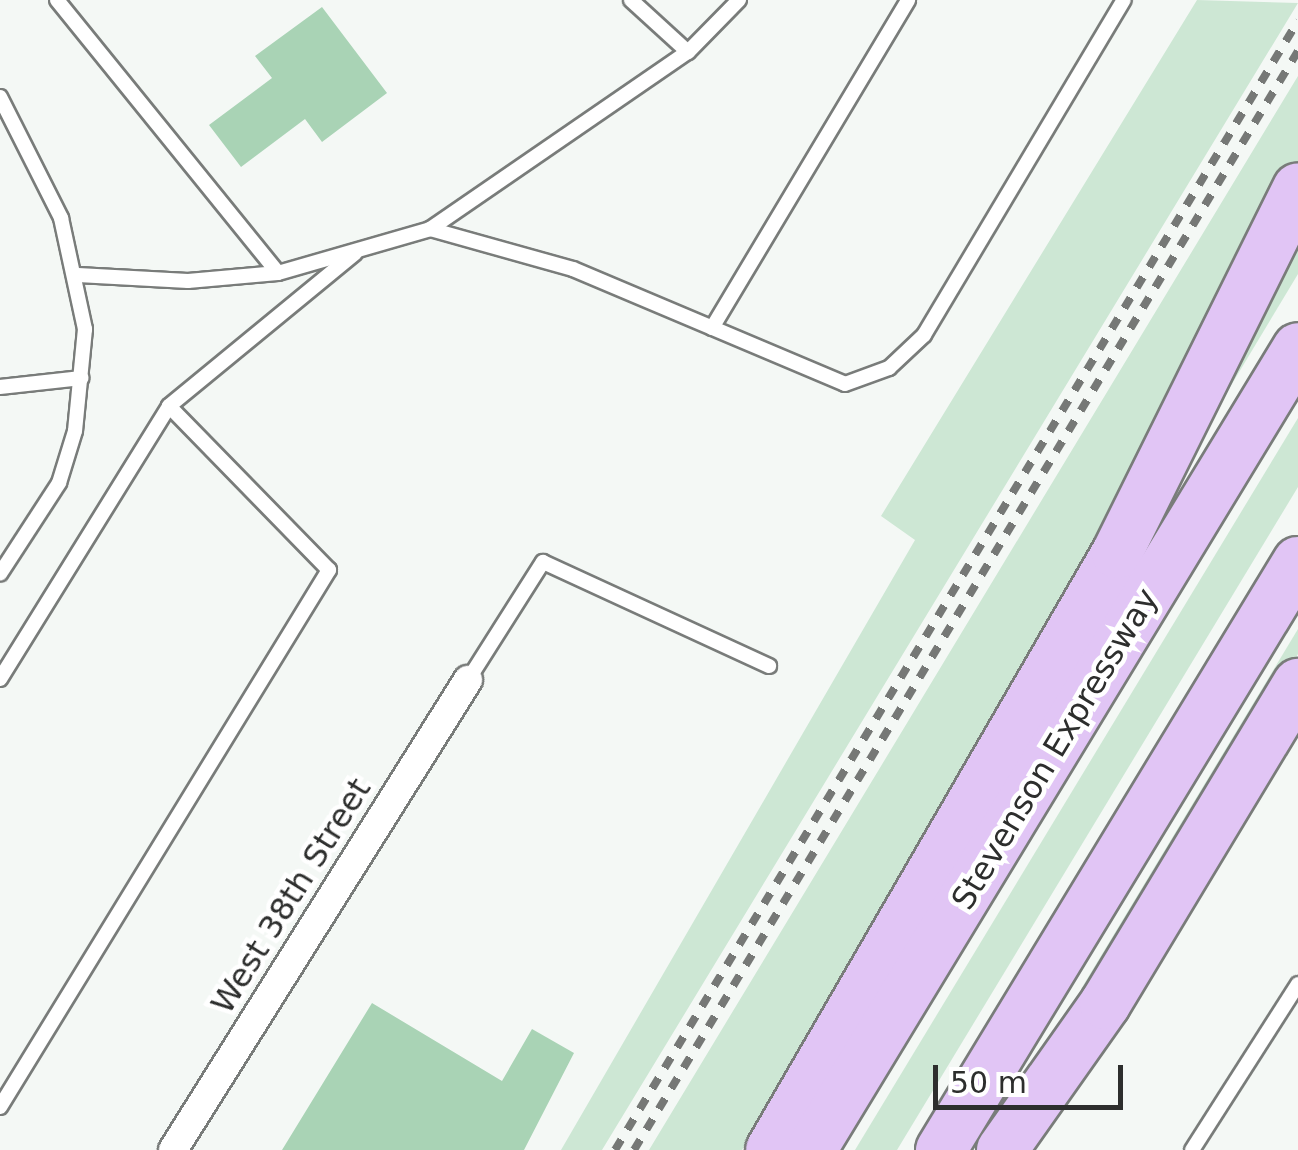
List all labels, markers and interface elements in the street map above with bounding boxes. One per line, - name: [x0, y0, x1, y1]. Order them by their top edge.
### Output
- street label: Stevenson Expressway: [944, 581, 1166, 917]
- street label: West 38th Street: [203, 771, 379, 1021]
- scale bar: [938, 1045, 1128, 1107]
- text: 50 m: [950, 1065, 1027, 1100]

